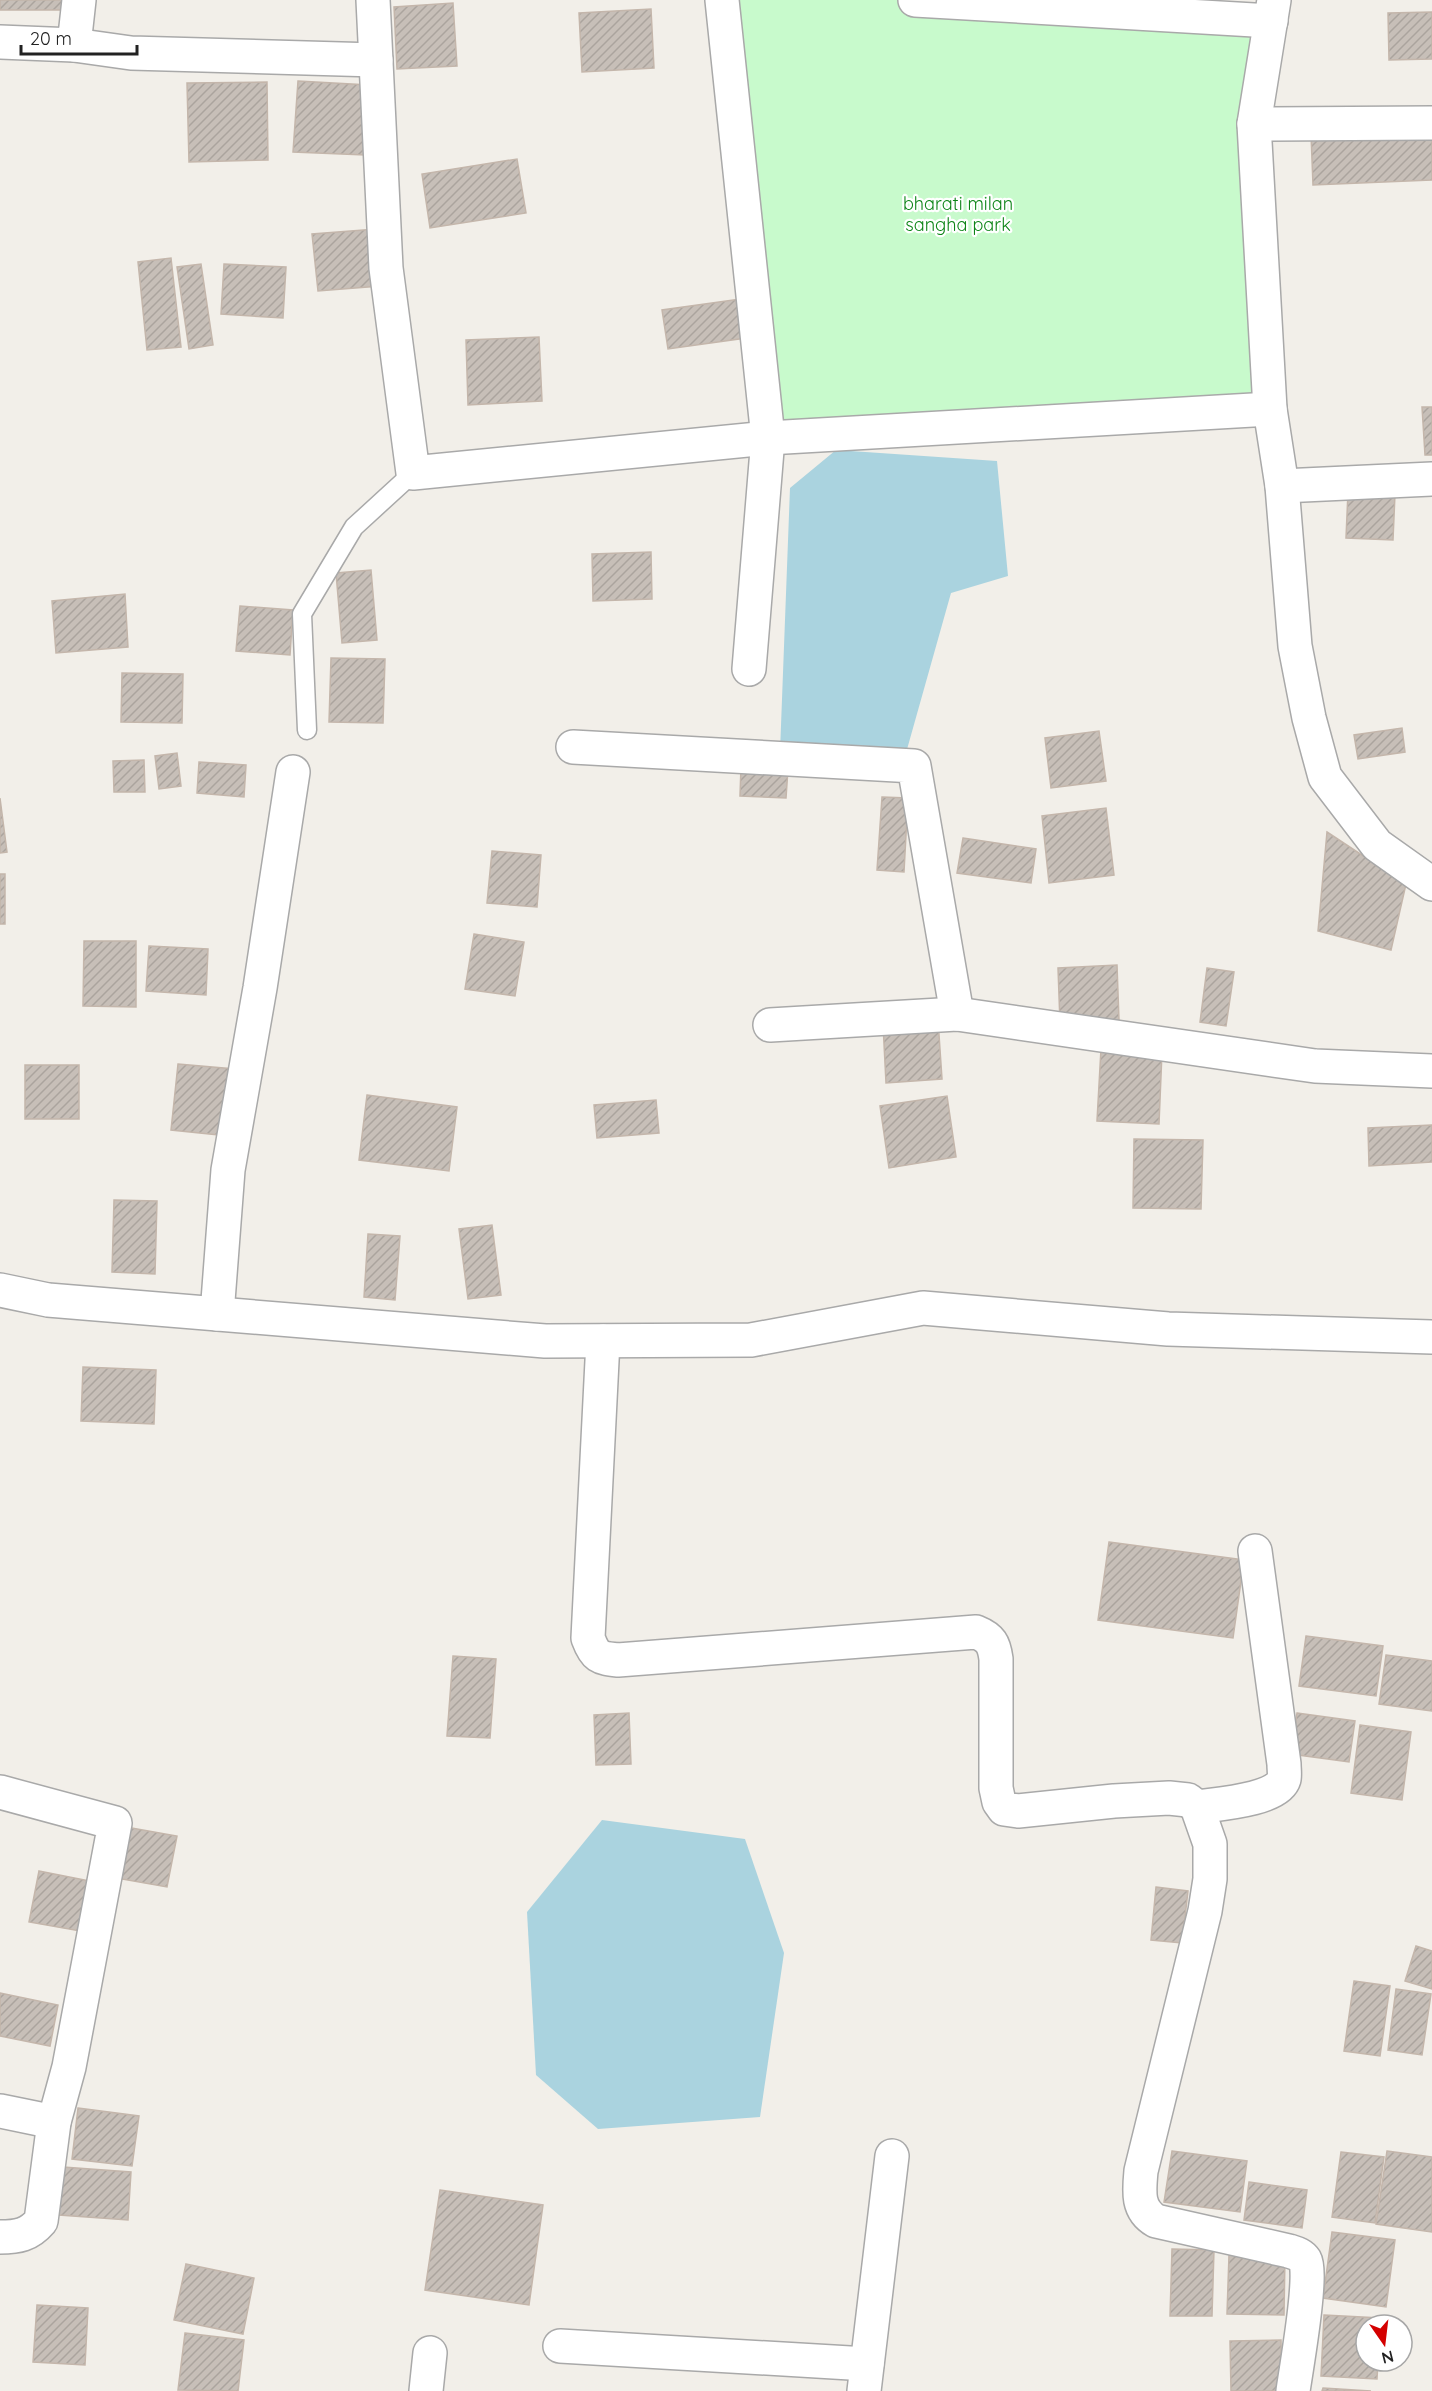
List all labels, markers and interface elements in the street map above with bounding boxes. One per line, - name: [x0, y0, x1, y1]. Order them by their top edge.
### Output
- scale bar: [21, 18, 136, 56]
- text: 20 m: [30, 27, 72, 50]
- park label: bharati milan sangha park: [903, 192, 1013, 236]
- north arrow: [1354, 2313, 1414, 2373]
- text: N: [1380, 2346, 1396, 2369]

